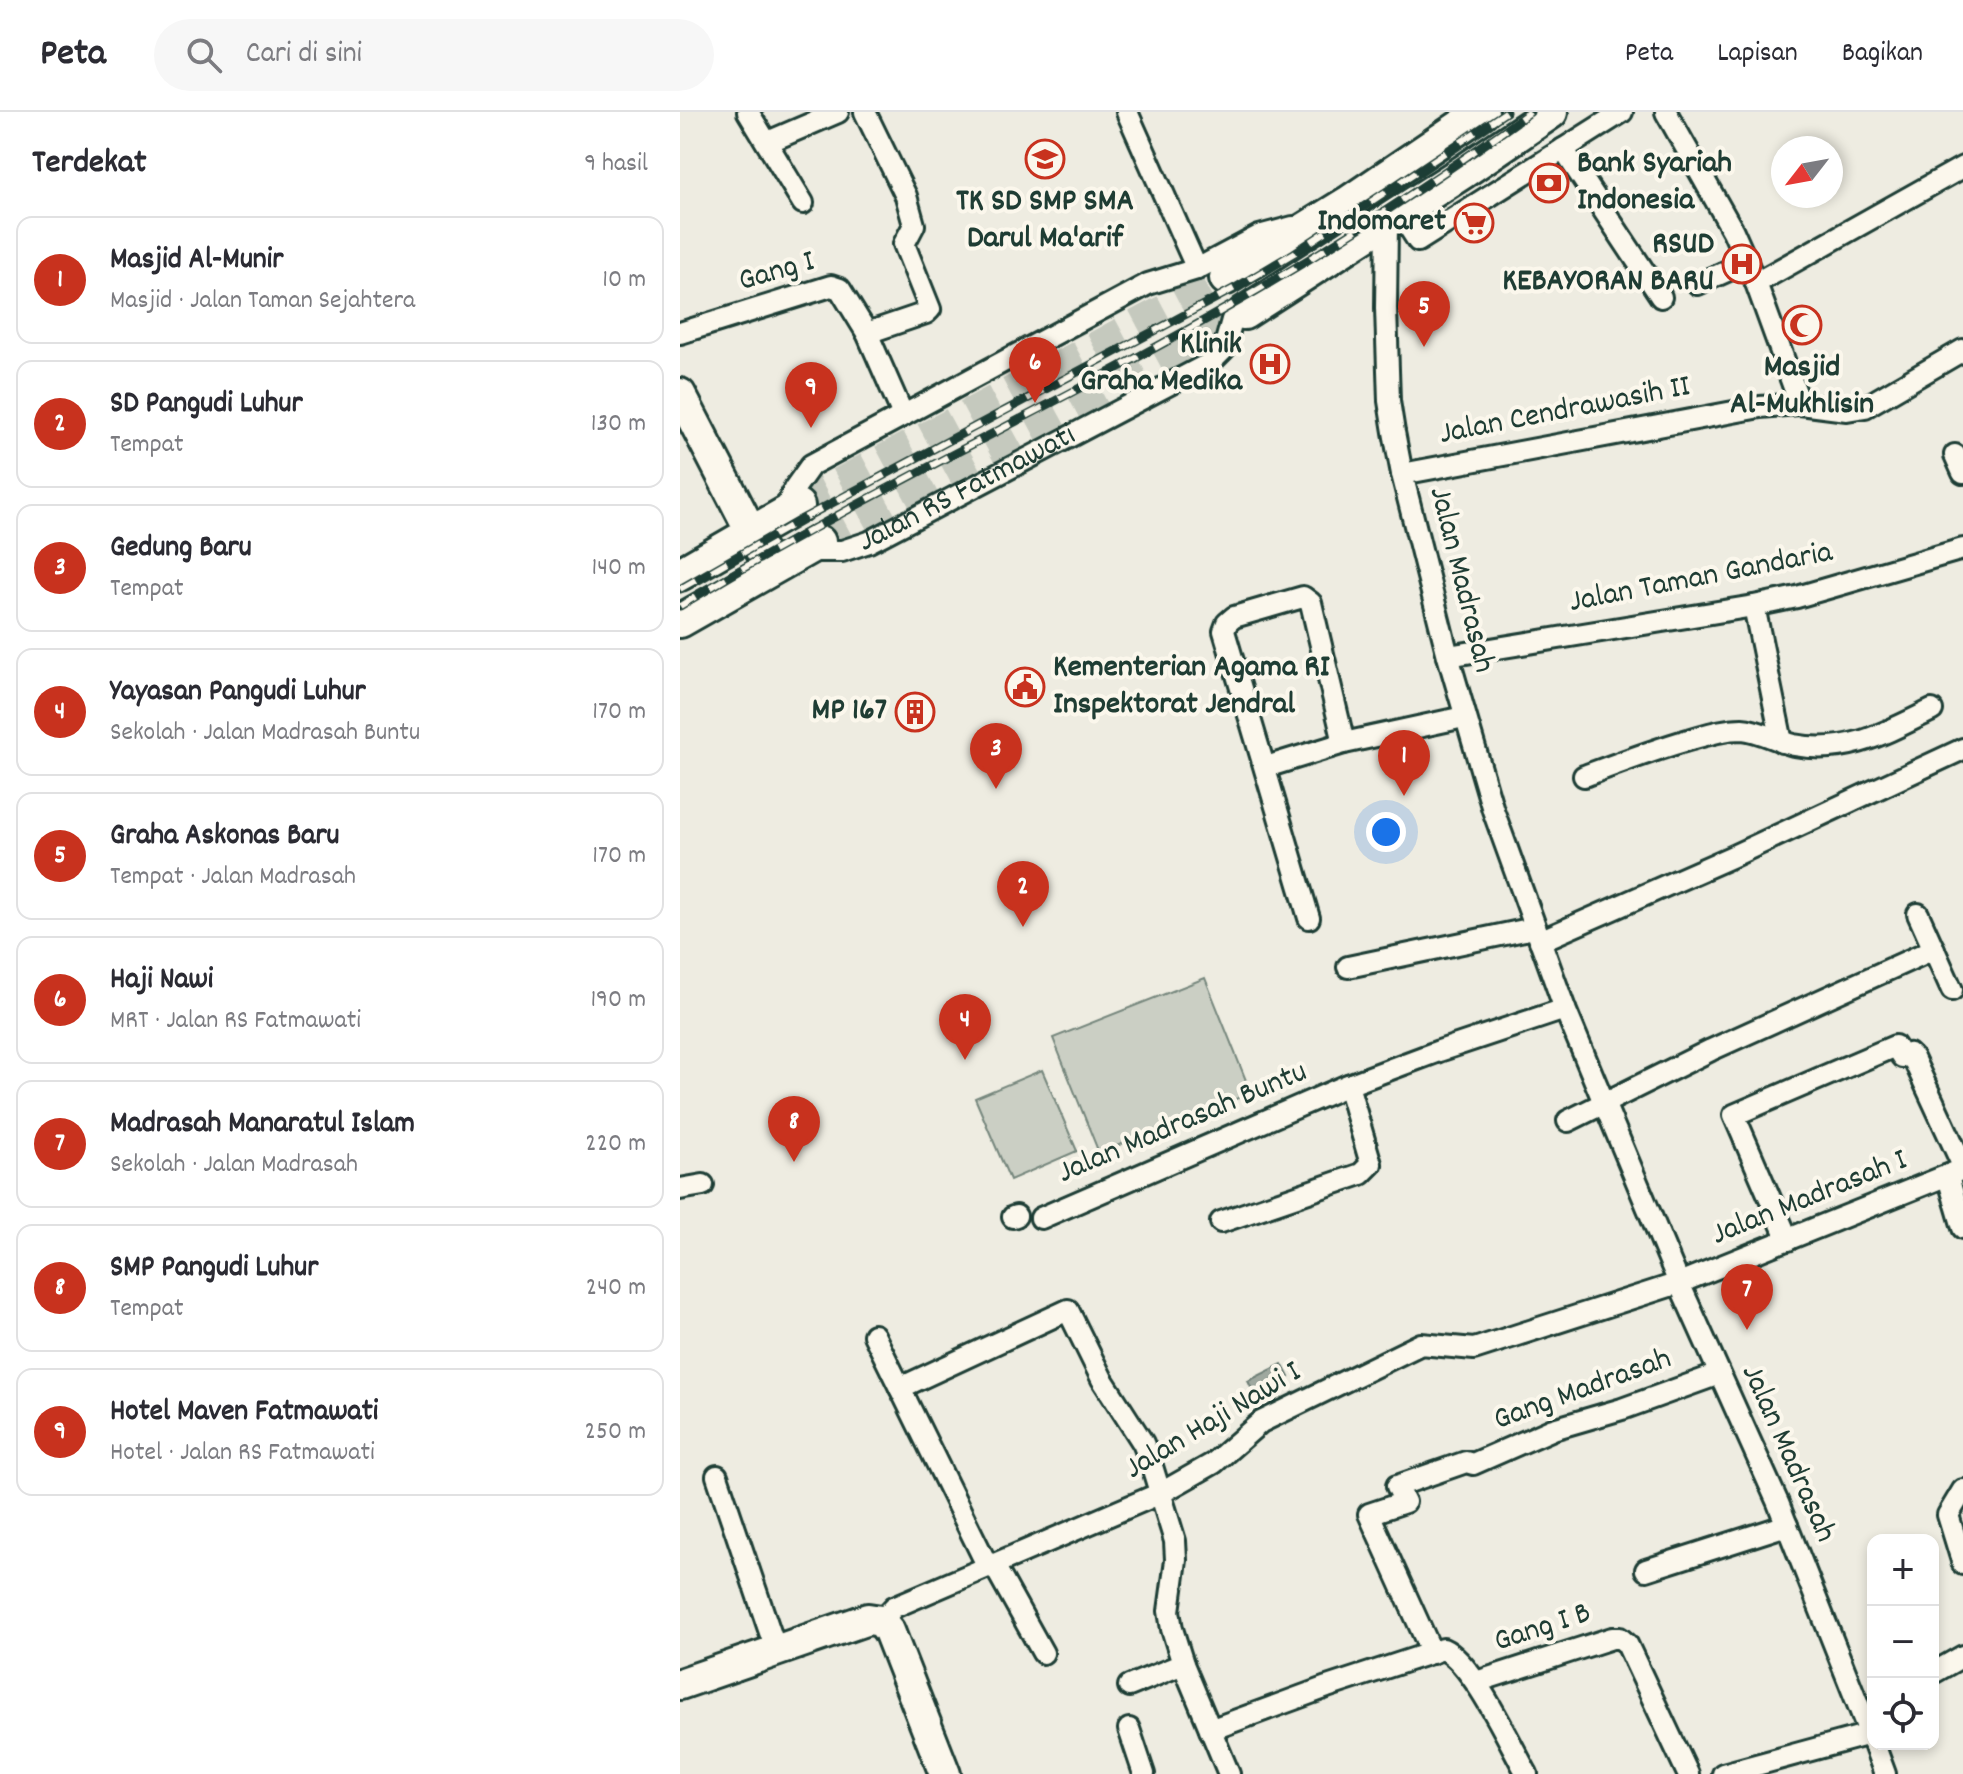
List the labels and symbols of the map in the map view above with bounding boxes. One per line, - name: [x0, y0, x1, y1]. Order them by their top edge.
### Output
- north arrow: [1771, 136, 1843, 208]
- school or university icon: TK SD SMP SMA Darul Ma'arif: [1024, 138, 1066, 180]
- place label: Bank Syariah Indonesia: [1577, 142, 1732, 225]
- bank icon: Bank Syariah Indonesia: [1528, 162, 1570, 204]
- place label: TK SD SMP SMA Darul Ma'arif: [956, 180, 1134, 263]
- place label: Indomaret: [1317, 200, 1446, 246]
- supermarket icon: Indomaret: [1453, 202, 1495, 244]
- place label: RSUD KEBAYORAN BARU: [1502, 223, 1714, 306]
- street label: Gang I: [734, 240, 821, 306]
- hospital icon: RSUD KEBAYORAN BARU: [1721, 243, 1763, 285]
- pin: 5: [1398, 281, 1450, 347]
- mosque icon: Masjid Al-Mukhlisin: [1781, 304, 1823, 346]
- place label: Klinik Graha Medika: [1080, 323, 1243, 406]
- pin: 6: [1009, 337, 1061, 403]
- hospital icon: Klinik Graha Medika: [1249, 343, 1291, 385]
- place label: Masjid Al-Mukhlisin: [1730, 346, 1874, 429]
- pin: 9: [785, 362, 837, 428]
- street label: Jalan Cendrawasih II: [1436, 365, 1694, 459]
- street label: Jalan RS Fatmawati: [854, 414, 1085, 566]
- street label: Jalan Madrasah: [1415, 482, 1505, 678]
- street label: Jalan Taman Gandaria: [1566, 531, 1837, 627]
- place label: Kementerian Agama RI Inspektorat Jendral: [1053, 646, 1330, 729]
- public building icon: Kementerian Agama RI Inspektorat Jendral: [1004, 666, 1046, 708]
- place label: MP 167: [811, 689, 887, 735]
- building icon: MP 167: [894, 691, 936, 733]
- pin: 3: [970, 723, 1022, 789]
- pin: 1: [1378, 730, 1430, 796]
- your location: [1366, 812, 1406, 852]
- pin: 2: [997, 861, 1049, 927]
- pin: 4: [939, 994, 991, 1060]
- street label: Jalan Madrasah Buntu: [1051, 1051, 1315, 1197]
- pin: 8: [768, 1096, 820, 1162]
- street label: Jalan Madrasah I: [1705, 1139, 1915, 1259]
- pin: 7: [1721, 1264, 1773, 1330]
- street label: Gang Madrasah: [1488, 1338, 1678, 1444]
- street label: Jalan Haji Nawi I: [1117, 1351, 1311, 1493]
- street label: Jalan Madrasah: [1727, 1358, 1847, 1550]
- street label: Gang I B: [1488, 1592, 1598, 1666]

